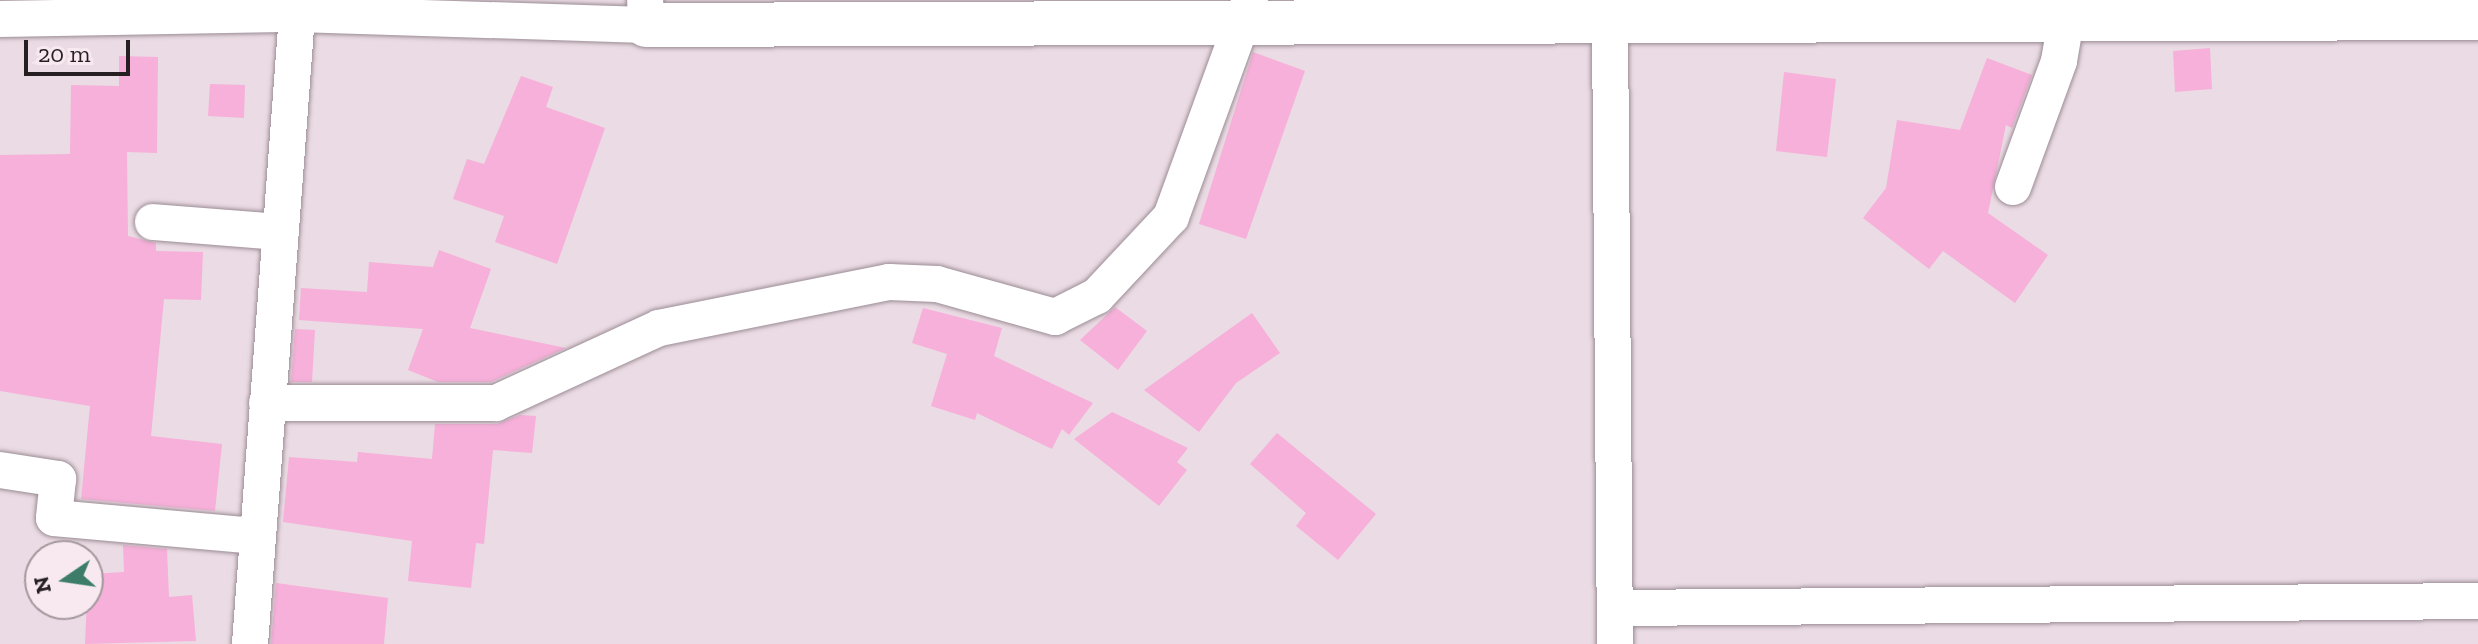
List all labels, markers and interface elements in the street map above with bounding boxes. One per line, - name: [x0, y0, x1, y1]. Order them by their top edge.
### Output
- scale bar: [28, 24, 134, 74]
- text: 20 m: [38, 39, 90, 68]
- north arrow: [24, 540, 104, 620]
- text: N: [27, 574, 57, 596]

